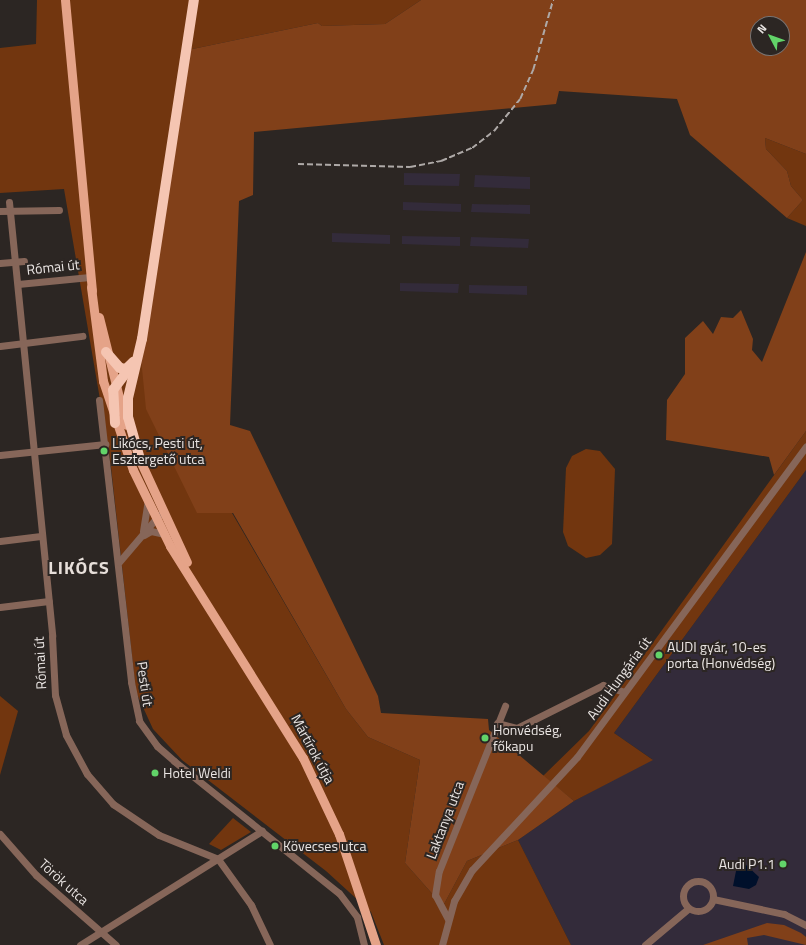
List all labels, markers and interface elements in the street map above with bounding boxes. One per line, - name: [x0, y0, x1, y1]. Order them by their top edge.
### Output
- north arrow: [750, 16, 790, 56]
- text: N: [753, 21, 770, 37]
- street label: Római út: [26, 256, 80, 278]
- place label: Likócs, Pesti út, Esztergető utca: [112, 435, 204, 468]
- marker: Likócs, Pesti út, Esztergető utca: [99, 446, 109, 456]
- district label: LIKÓCS: [48, 557, 110, 579]
- street label: Audi Hungária út: [583, 633, 655, 723]
- street label: Római út: [30, 636, 50, 690]
- place label: AUDI gyár, 10-es porta (Honvédség): [667, 639, 775, 672]
- marker: AUDI gyár, 10-es porta (Honvédség): [654, 650, 664, 660]
- street label: Pesti út: [134, 660, 156, 708]
- street label: Mártírok útja: [288, 712, 338, 786]
- place label: Honvédség, főkapu: [493, 722, 562, 754]
- marker: Honvédség, főkapu: [480, 733, 490, 743]
- place label: Hotel Weldi: [163, 765, 231, 781]
- marker: Hotel Weldi: [150, 768, 160, 778]
- street label: Laktanya utca: [422, 779, 468, 861]
- place label: Kövecses utca: [283, 838, 366, 854]
- marker: Kövecses utca: [270, 841, 280, 851]
- street label: Török utca: [36, 855, 92, 909]
- place label: Audi P1.1: [719, 856, 775, 872]
- marker: Audi P1.1: [778, 859, 788, 869]

